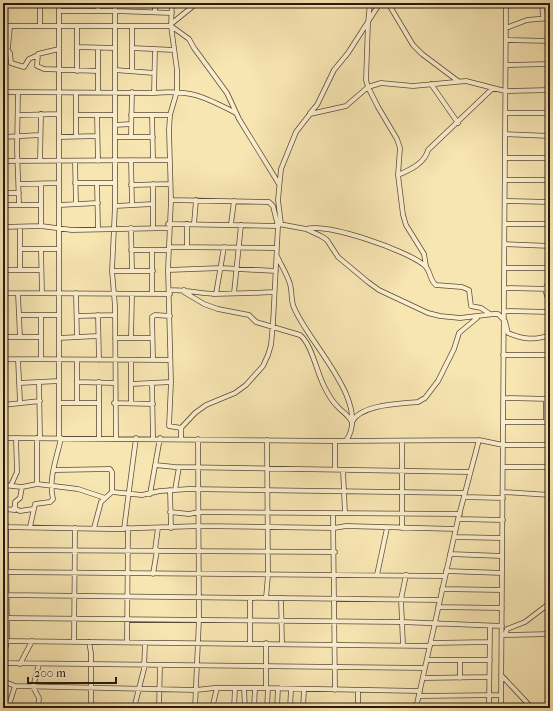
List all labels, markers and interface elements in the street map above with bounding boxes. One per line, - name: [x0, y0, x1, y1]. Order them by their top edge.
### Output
- scale bar: [28, 659, 116, 685]
- text: 200 m: [34, 666, 66, 680]

